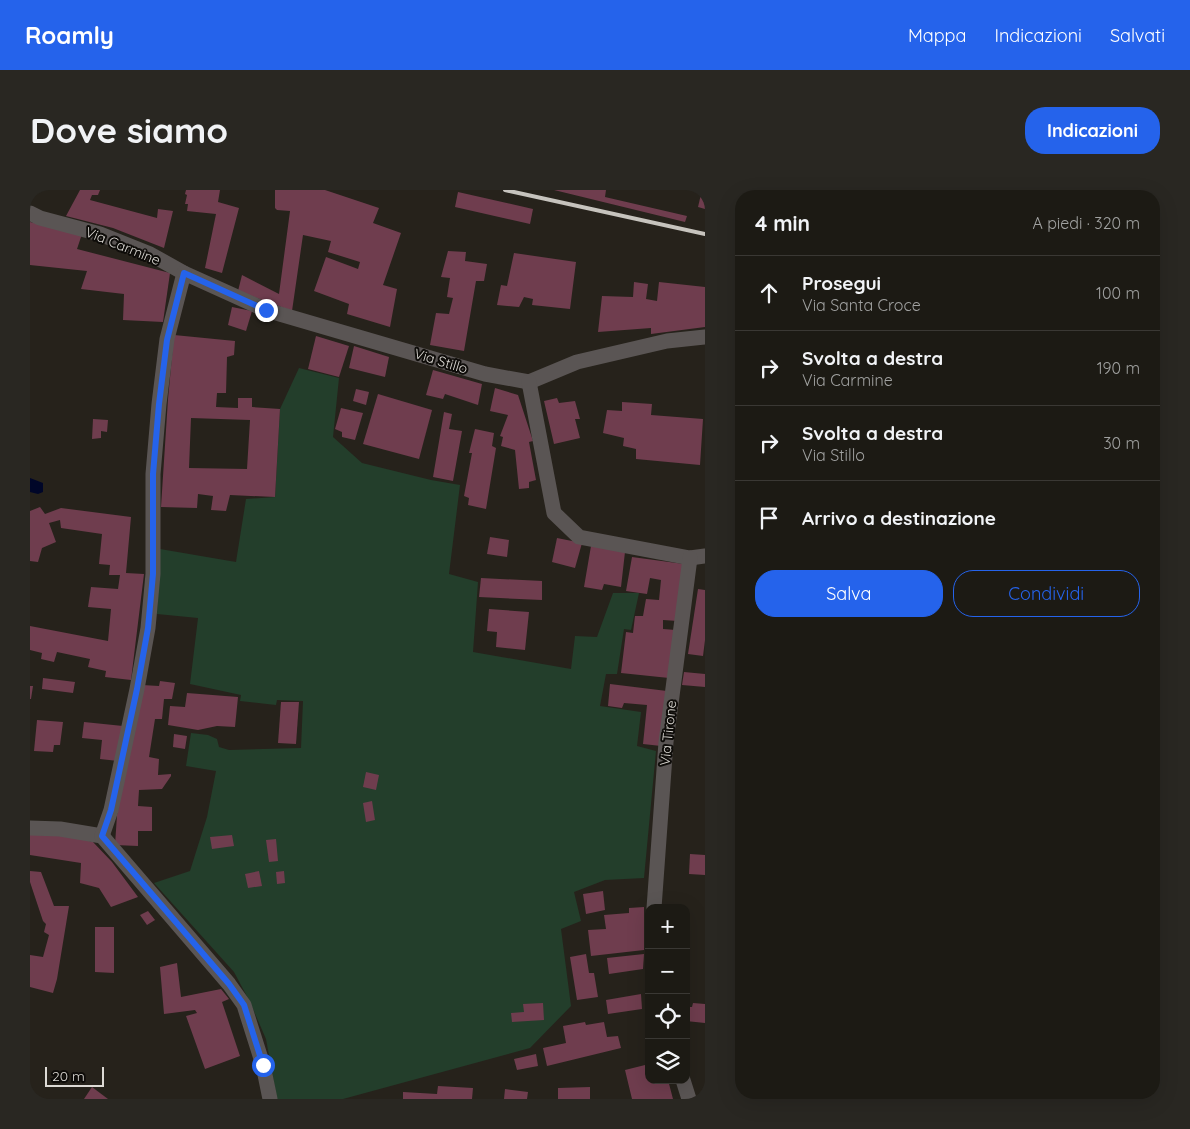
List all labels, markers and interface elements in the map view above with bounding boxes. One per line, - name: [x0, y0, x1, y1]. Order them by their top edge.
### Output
- text: Roamly: [25, 20, 114, 50]
- text: Mappa: [908, 24, 966, 47]
- text: Indicazioni: [994, 24, 1082, 47]
- text: Salvati: [1110, 24, 1165, 47]
- button: Indicazioni: [1025, 107, 1160, 154]
- text: Dove siamo: [30, 108, 228, 152]
- text: 4 min: [755, 210, 810, 236]
- text: A piedi · 320 m: [1032, 213, 1140, 233]
- street label: Via Carmine: [83, 223, 163, 269]
- text: Prosegui: [802, 271, 881, 295]
- icon: ahead: [755, 279, 783, 307]
- text: 100 m: [1096, 283, 1140, 303]
- text: Via Santa Croce: [802, 295, 921, 315]
- route end: [255, 299, 278, 322]
- street label: Via Stillo: [412, 344, 470, 378]
- text: Svolta a destra: [802, 346, 943, 370]
- icon: right: [755, 354, 783, 382]
- text: 190 m: [1097, 358, 1140, 378]
- text: Via Carmine: [802, 370, 893, 390]
- text: Svolta a destra: [802, 421, 943, 445]
- icon: right: [755, 429, 783, 457]
- text: 30 m: [1103, 433, 1140, 453]
- text: Via Stillo: [802, 445, 865, 465]
- icon: arrive: [755, 504, 783, 532]
- text: Arrivo a destinazione: [802, 506, 996, 530]
- button: Salva: [755, 570, 943, 617]
- button: Condividi: [953, 570, 1140, 617]
- street label: Via Tirone: [656, 699, 680, 767]
- map controls: [645, 904, 690, 1084]
- button: +: [645, 904, 690, 949]
- button: −: [645, 949, 690, 994]
- button: locate: [645, 994, 690, 1039]
- button: layers: [645, 1039, 690, 1084]
- route start: [252, 1054, 275, 1077]
- scale bar: [45, 1064, 104, 1087]
- text: 20 m: [52, 1067, 85, 1085]

